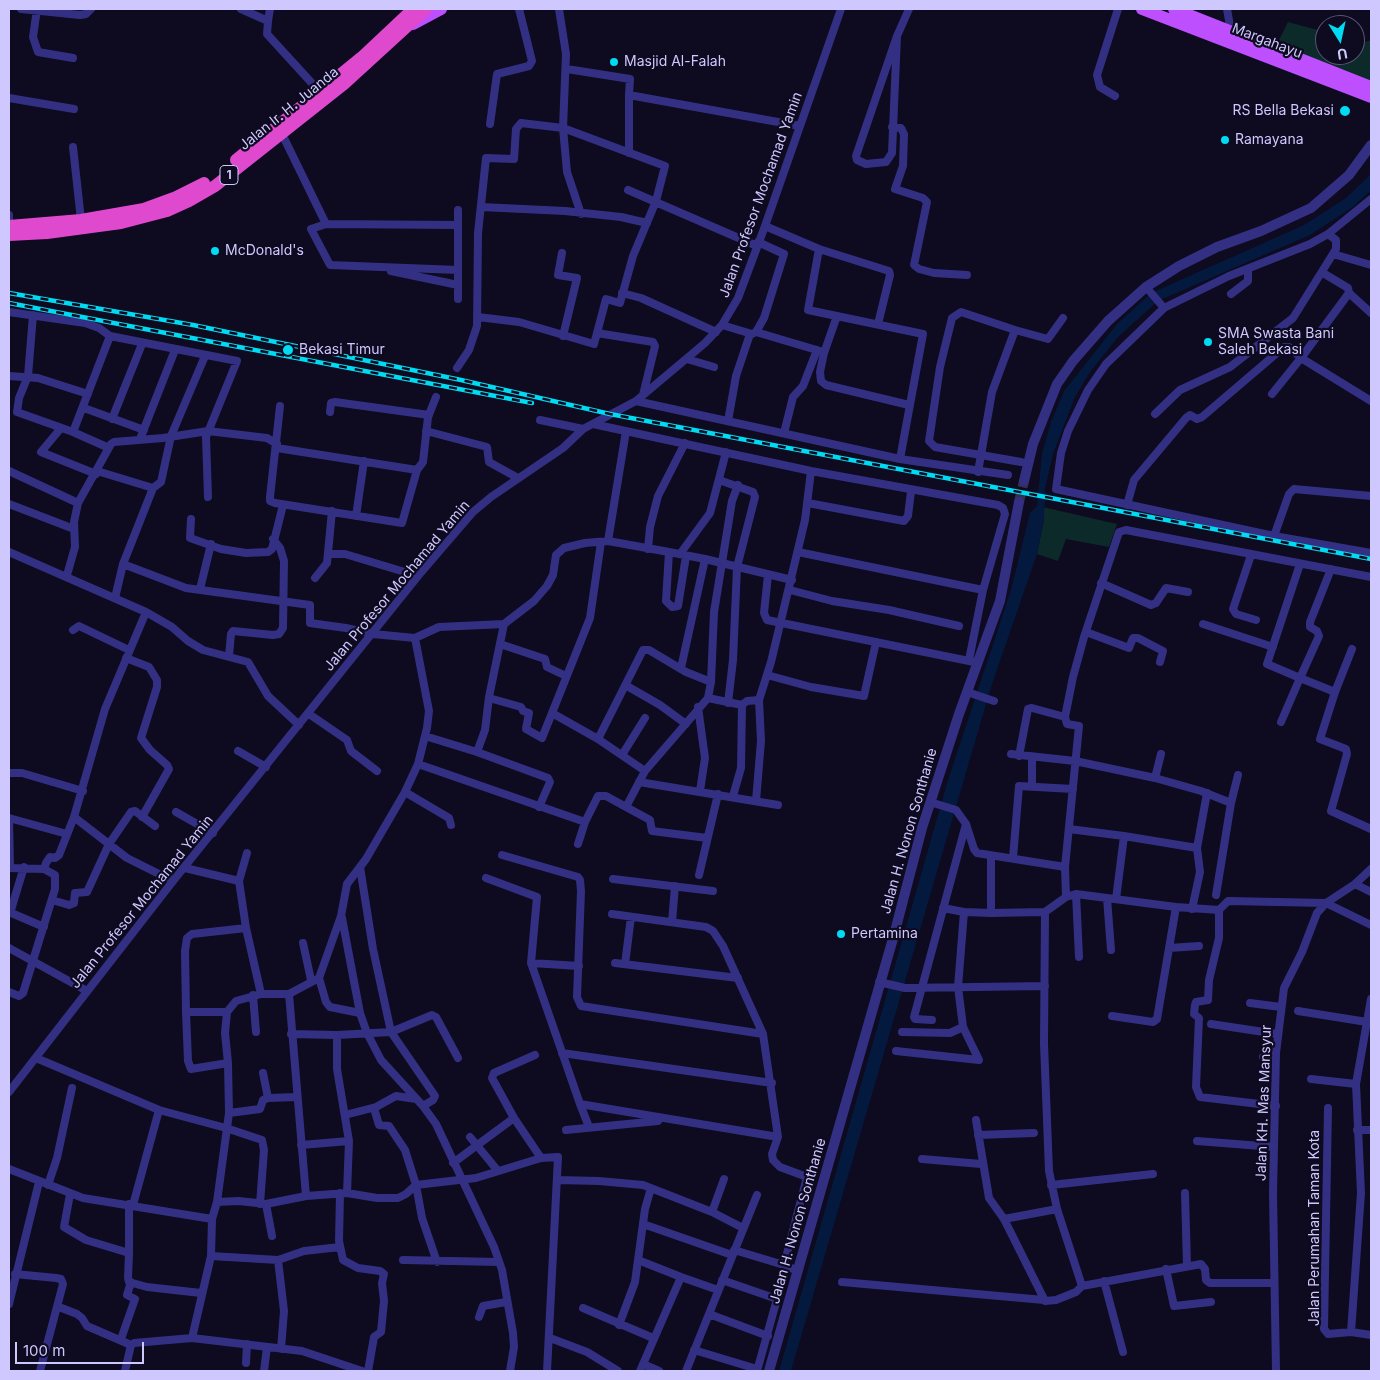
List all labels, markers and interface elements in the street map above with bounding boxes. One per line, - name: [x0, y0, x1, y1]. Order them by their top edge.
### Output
- north arrow: [1315, 15, 1365, 65]
- street label: Margahayu: [1229, 20, 1305, 62]
- text: U: [1336, 45, 1349, 64]
- place label: Masjid Al-Falah: [624, 54, 726, 70]
- marker: Masjid Al-Falah: [608, 56, 620, 68]
- street label: Jalan Ir. H. Juanda: [236, 64, 342, 154]
- street label: Jalan Profesor Mochamad Yamin: [716, 90, 806, 300]
- place label: RS Bella Bekasi: [1233, 103, 1334, 119]
- marker: RS Bella Bekasi: [1338, 104, 1352, 118]
- place label: Ramayana: [1235, 132, 1304, 148]
- marker: Ramayana: [1219, 134, 1231, 146]
- road number: 1: [220, 166, 238, 184]
- place label: McDonald's: [225, 243, 304, 259]
- marker: McDonald's: [209, 245, 221, 257]
- place label: SMA Swasta Bani Saleh Bekasi: [1218, 326, 1334, 358]
- marker: SMA Swasta Bani Saleh Bekasi: [1202, 336, 1214, 348]
- place label: Bekasi Timur: [299, 342, 385, 358]
- marker: Bekasi Timur: [281, 343, 295, 357]
- street label: Jalan Profesor Mochamad Yamin: [321, 497, 473, 675]
- street label: Jalan H. Nonon Sonthanie: [877, 746, 941, 916]
- street label: Jalan Profesor Mochamad Yamin: [67, 812, 217, 992]
- place label: Pertamina: [851, 926, 918, 942]
- marker: Pertamina: [835, 928, 847, 940]
- street label: Jalan KH. Mas Mansyur: [1253, 1024, 1275, 1182]
- street label: Jalan Perumahan Taman Kota: [1307, 1130, 1323, 1326]
- street label: Jalan H. Nonon Sonthanie: [766, 1136, 830, 1306]
- scale bar: [18, 1332, 146, 1364]
- text: 100 m: [23, 1341, 65, 1360]

